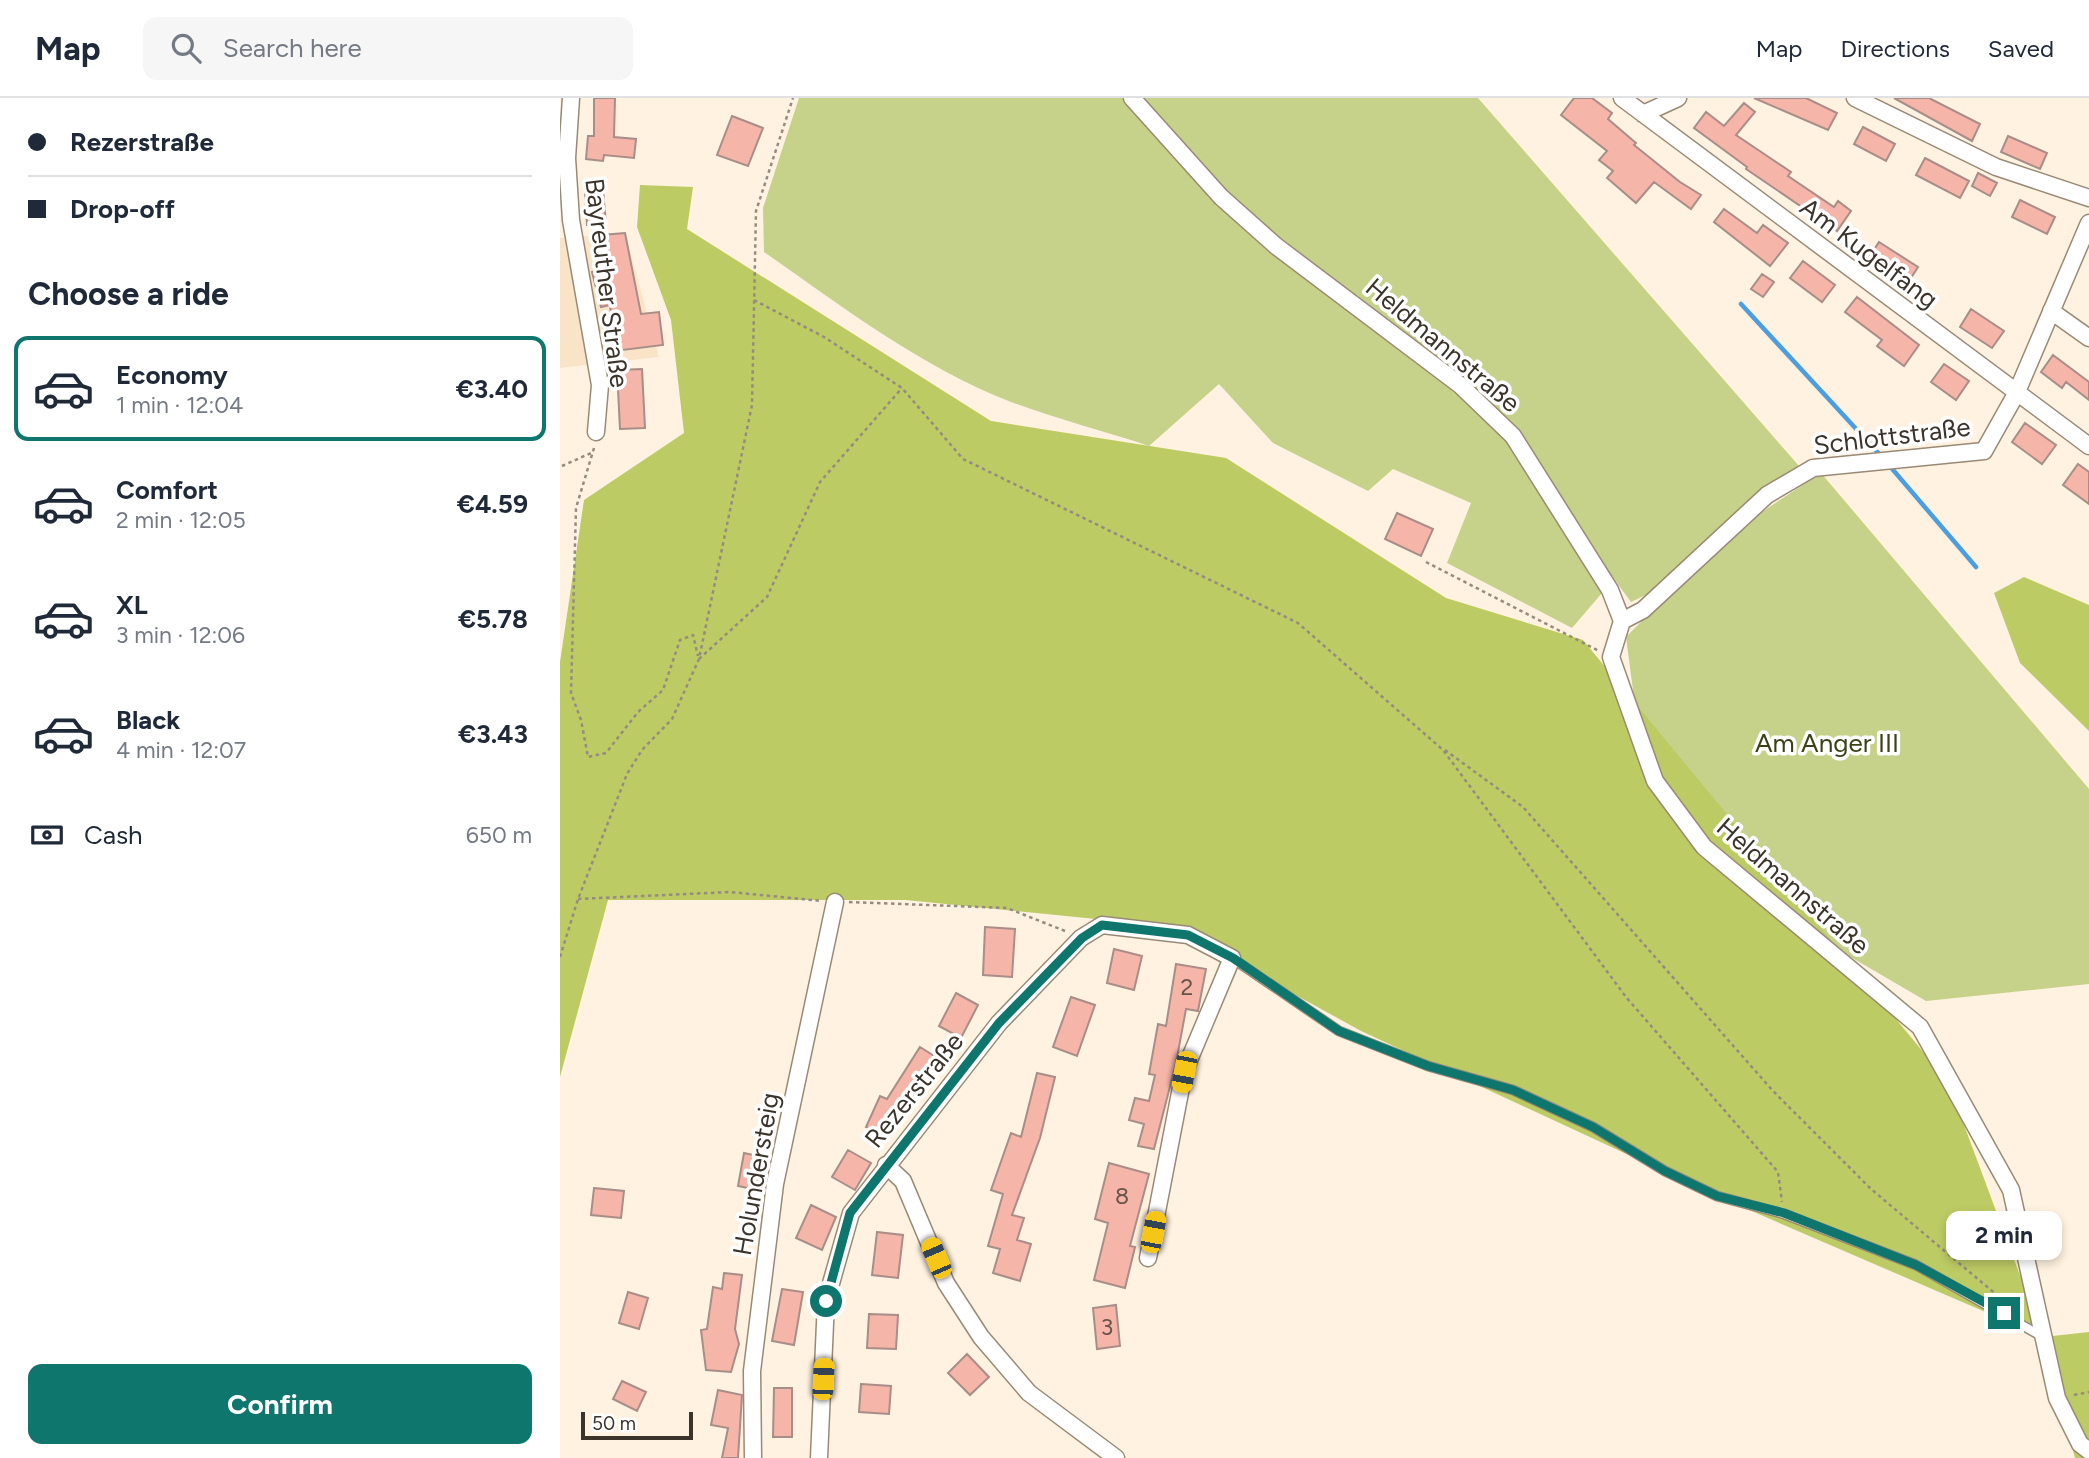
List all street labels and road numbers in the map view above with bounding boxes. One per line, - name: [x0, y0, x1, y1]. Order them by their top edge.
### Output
- street label: Bayreuther Straße: [578, 177, 636, 389]
- street label: Am Kugelfang: [1794, 191, 1944, 315]
- street label: Heldmannstraße: [1359, 271, 1527, 419]
- street label: Schlottstraße: [1812, 411, 1972, 461]
- street label: Heldmannstraße: [1710, 811, 1876, 961]
- street label: Rezerstraße: [858, 1026, 970, 1154]
- street label: Holundersteig: [726, 1090, 786, 1258]

